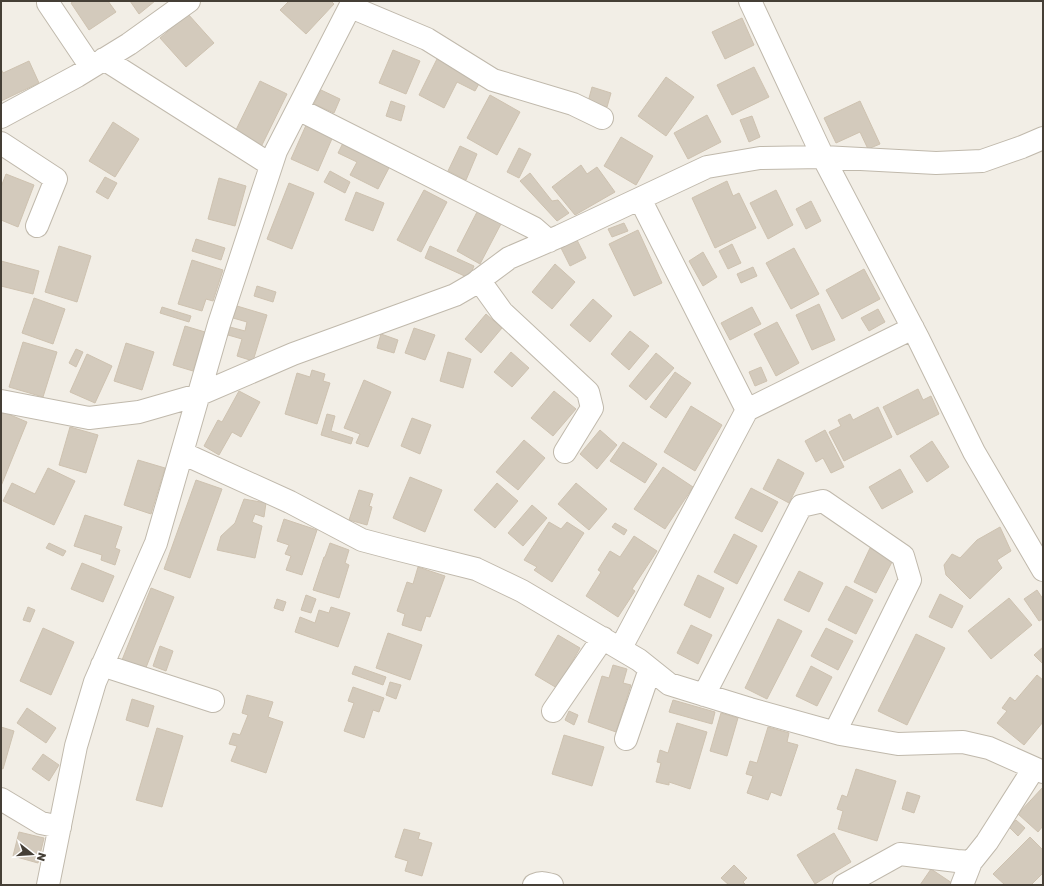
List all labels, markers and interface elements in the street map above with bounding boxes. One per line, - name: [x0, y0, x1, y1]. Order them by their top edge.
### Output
- north arrow: [12, 834, 52, 874]
- text: N: [35, 851, 49, 863]

